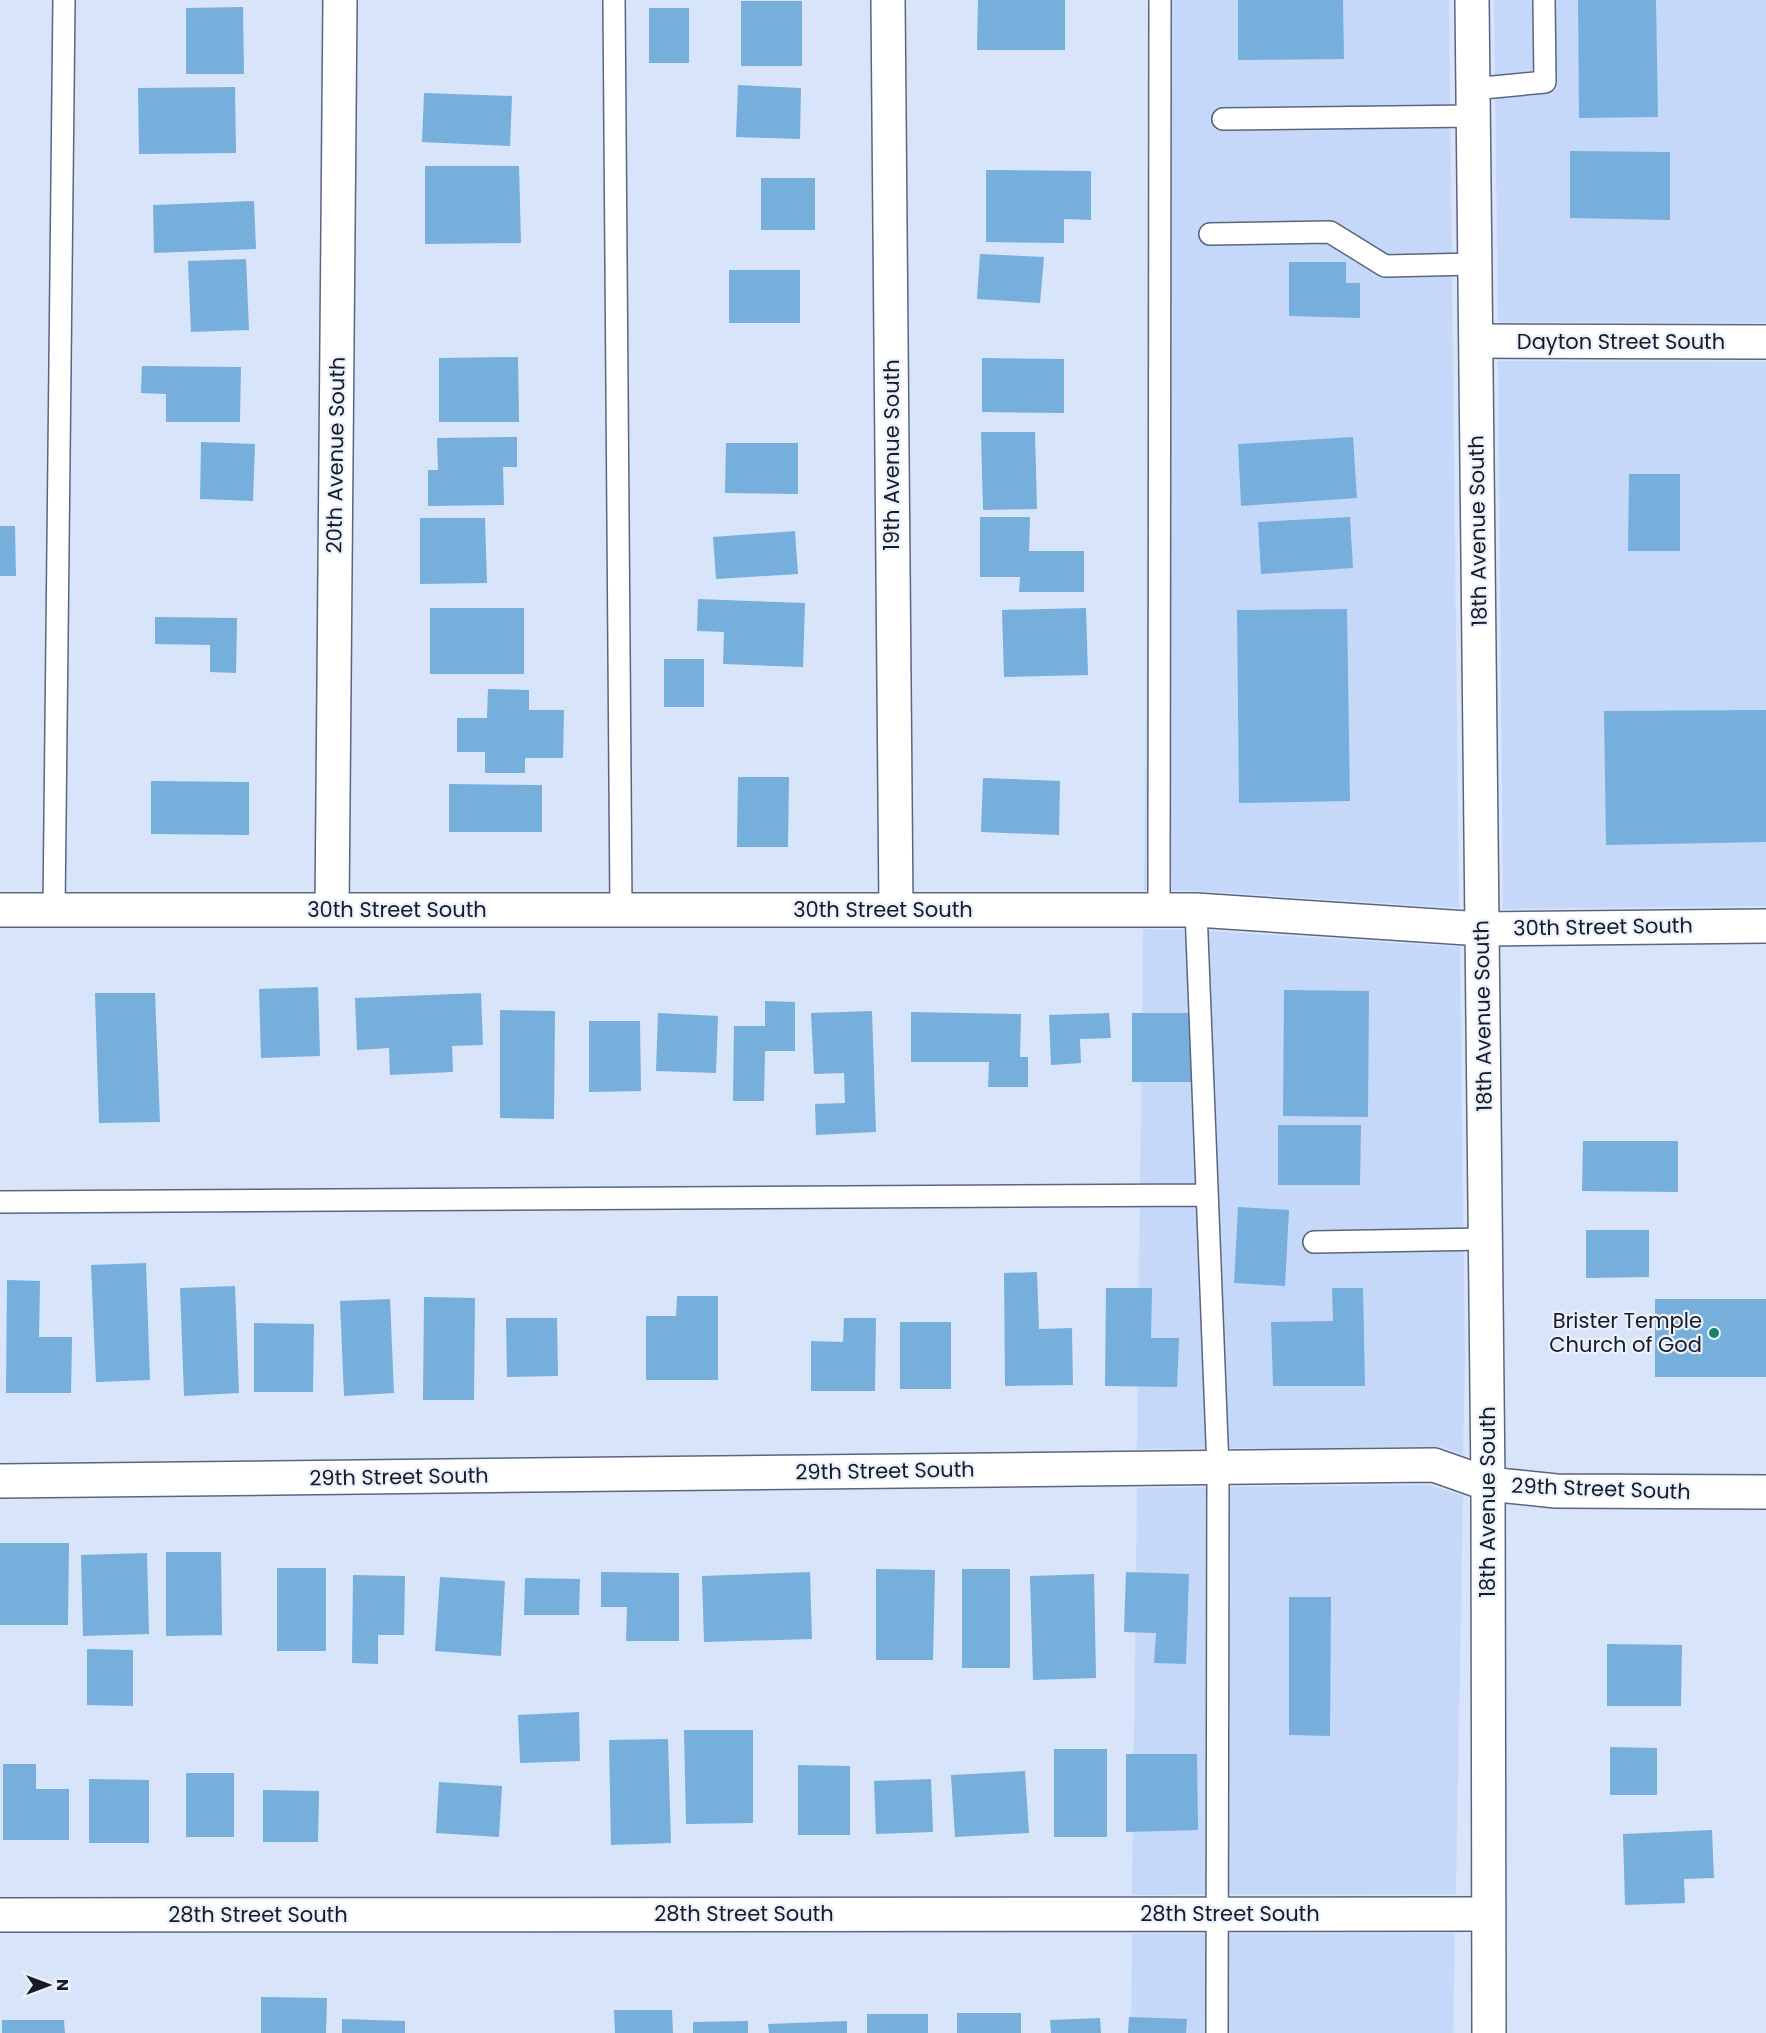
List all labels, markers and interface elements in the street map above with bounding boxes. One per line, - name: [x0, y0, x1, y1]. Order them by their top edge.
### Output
- street label: Dayton Street South: [1517, 327, 1725, 356]
- street label: 20th Avenue South: [319, 356, 352, 554]
- street label: 19th Avenue South: [877, 359, 906, 551]
- street label: 18th Avenue South: [1461, 435, 1494, 627]
- street label: 30th Street South: [307, 895, 487, 924]
- street label: 30th Street South: [793, 895, 973, 924]
- street label: 30th Street South: [1513, 910, 1693, 943]
- street label: 18th Avenue South: [1466, 920, 1499, 1112]
- place label: Brister Temple Church of God: [1549, 1306, 1702, 1359]
- marker: Brister Temple Church of God: [1707, 1326, 1721, 1340]
- street label: 18th Avenue South: [1473, 1406, 1502, 1598]
- street label: 29th Street South: [795, 1454, 975, 1487]
- street label: 29th Street South: [309, 1460, 489, 1493]
- street label: 29th Street South: [1511, 1471, 1691, 1506]
- street label: 28th Street South: [654, 1899, 834, 1928]
- street label: 28th Street South: [1140, 1899, 1320, 1928]
- street label: 28th Street South: [168, 1900, 348, 1929]
- north arrow: [18, 1955, 78, 2015]
- text: N: [51, 1979, 74, 1991]

